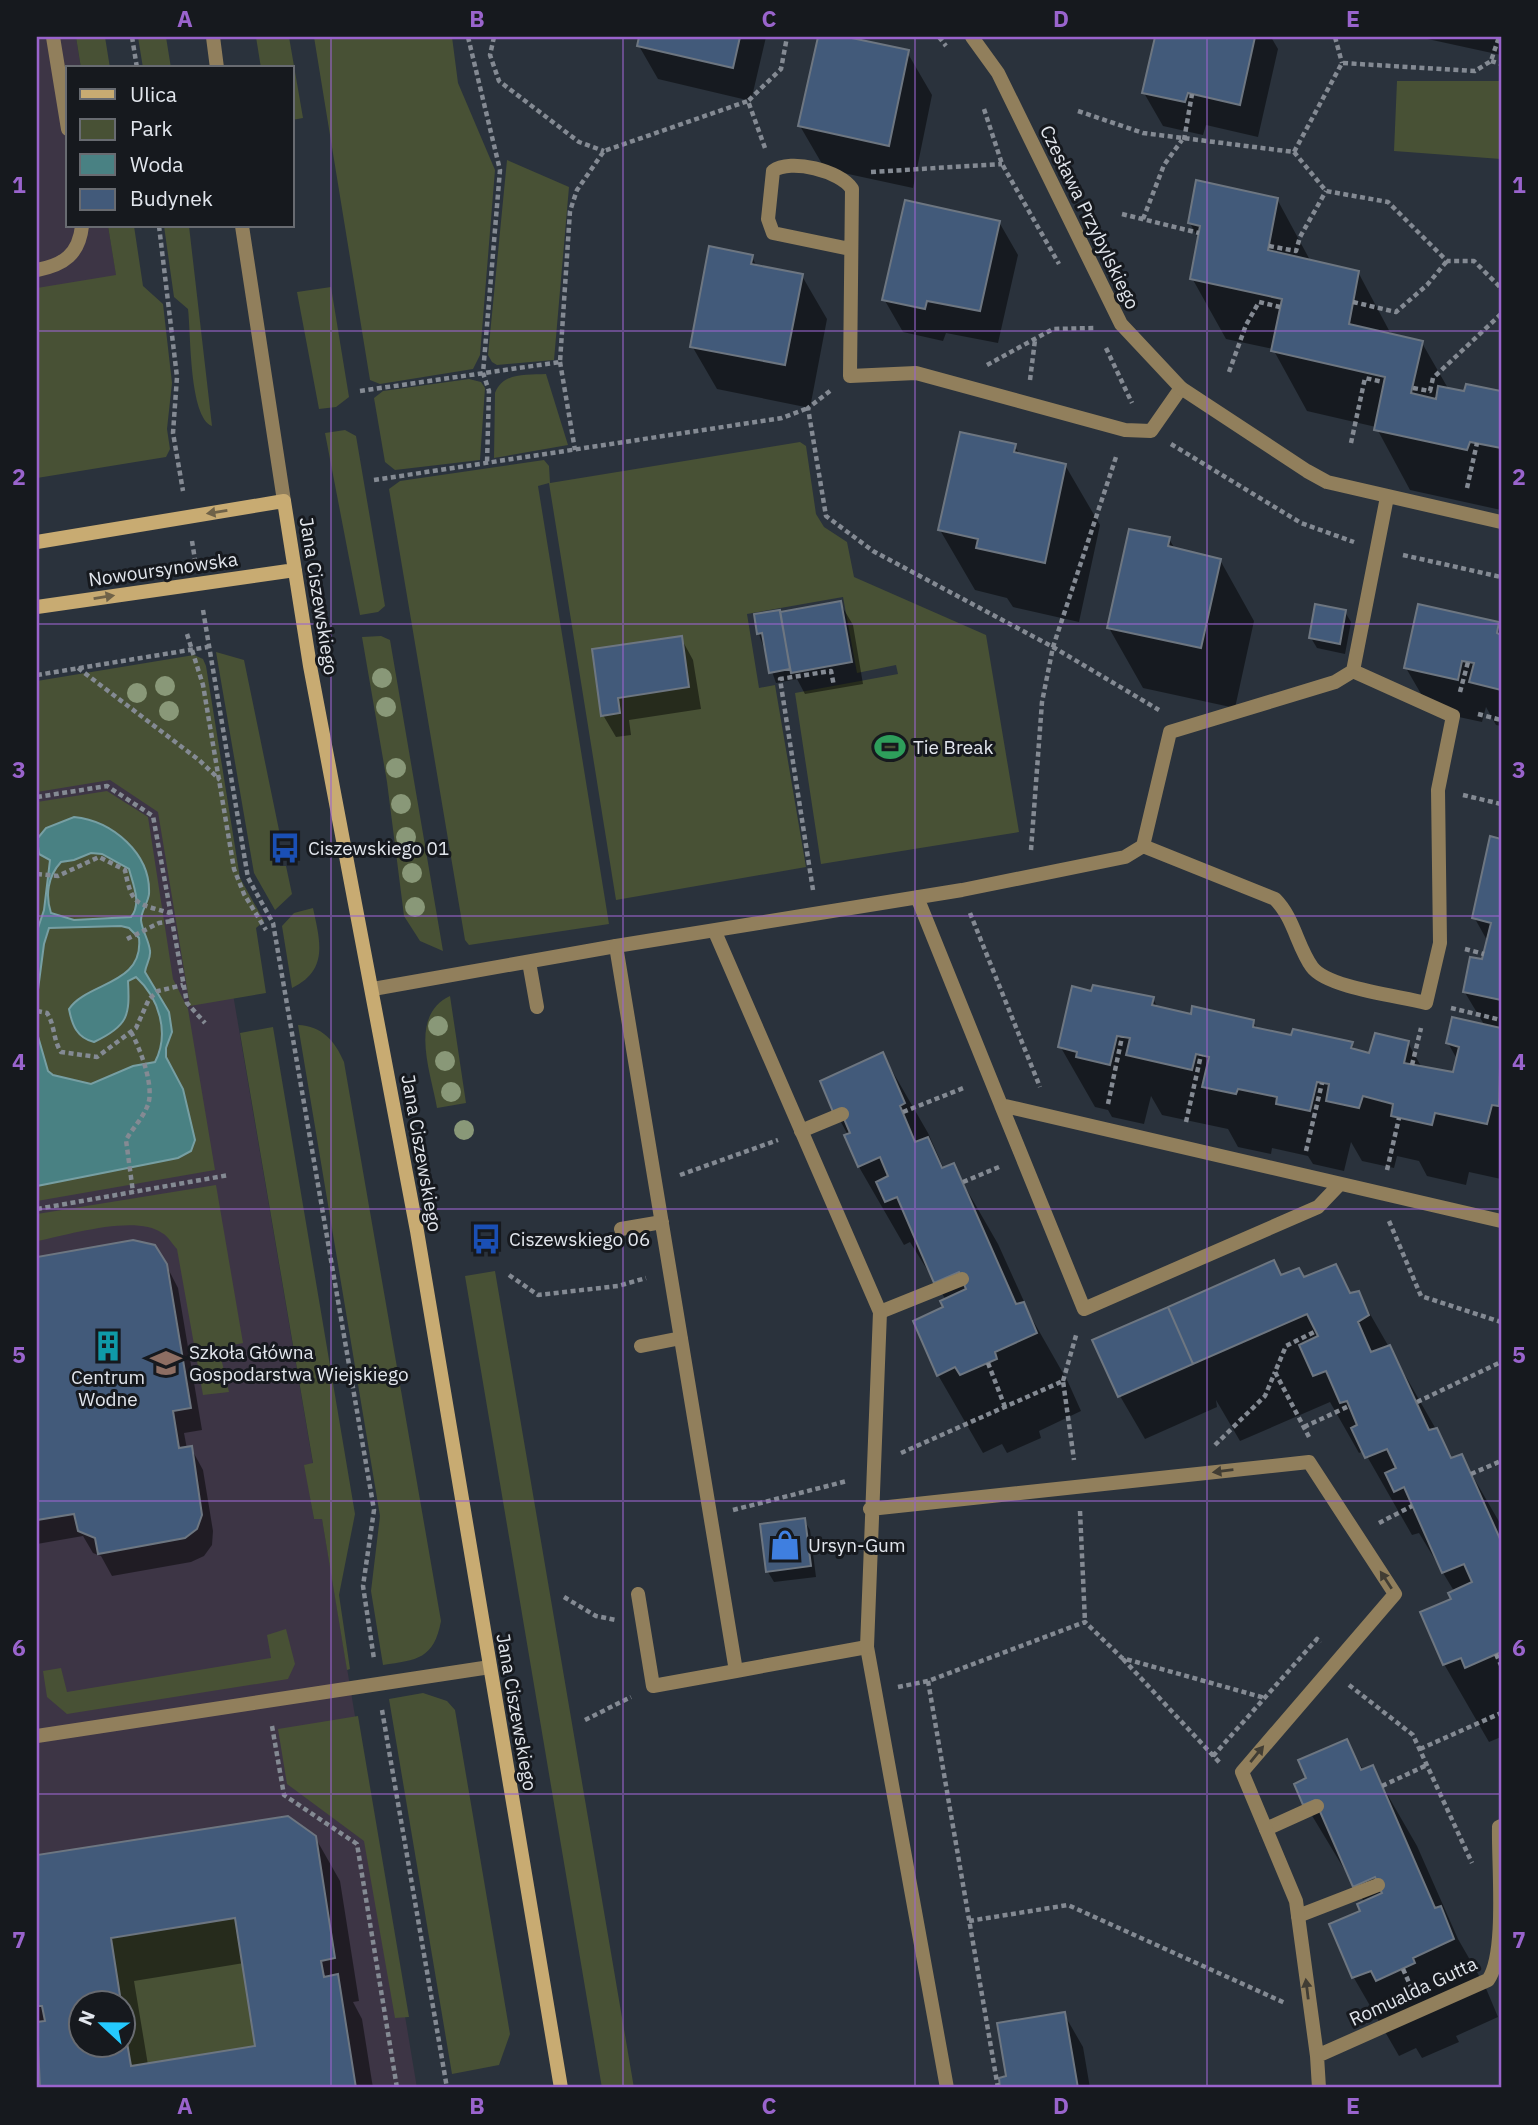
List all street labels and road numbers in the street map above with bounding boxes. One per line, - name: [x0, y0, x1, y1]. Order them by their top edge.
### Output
- street label: Czesława Przybylskiego: [1035, 121, 1145, 313]
- street label: Jana Ciszewskiego: [295, 515, 343, 677]
- street label: Nowoursynowska: [87, 547, 239, 591]
- street label: Jana Ciszewskiego: [396, 1072, 448, 1234]
- street label: Jana Ciszewskiego: [491, 1631, 543, 1793]
- street label: Romualda Gutta: [1345, 1951, 1481, 2031]

